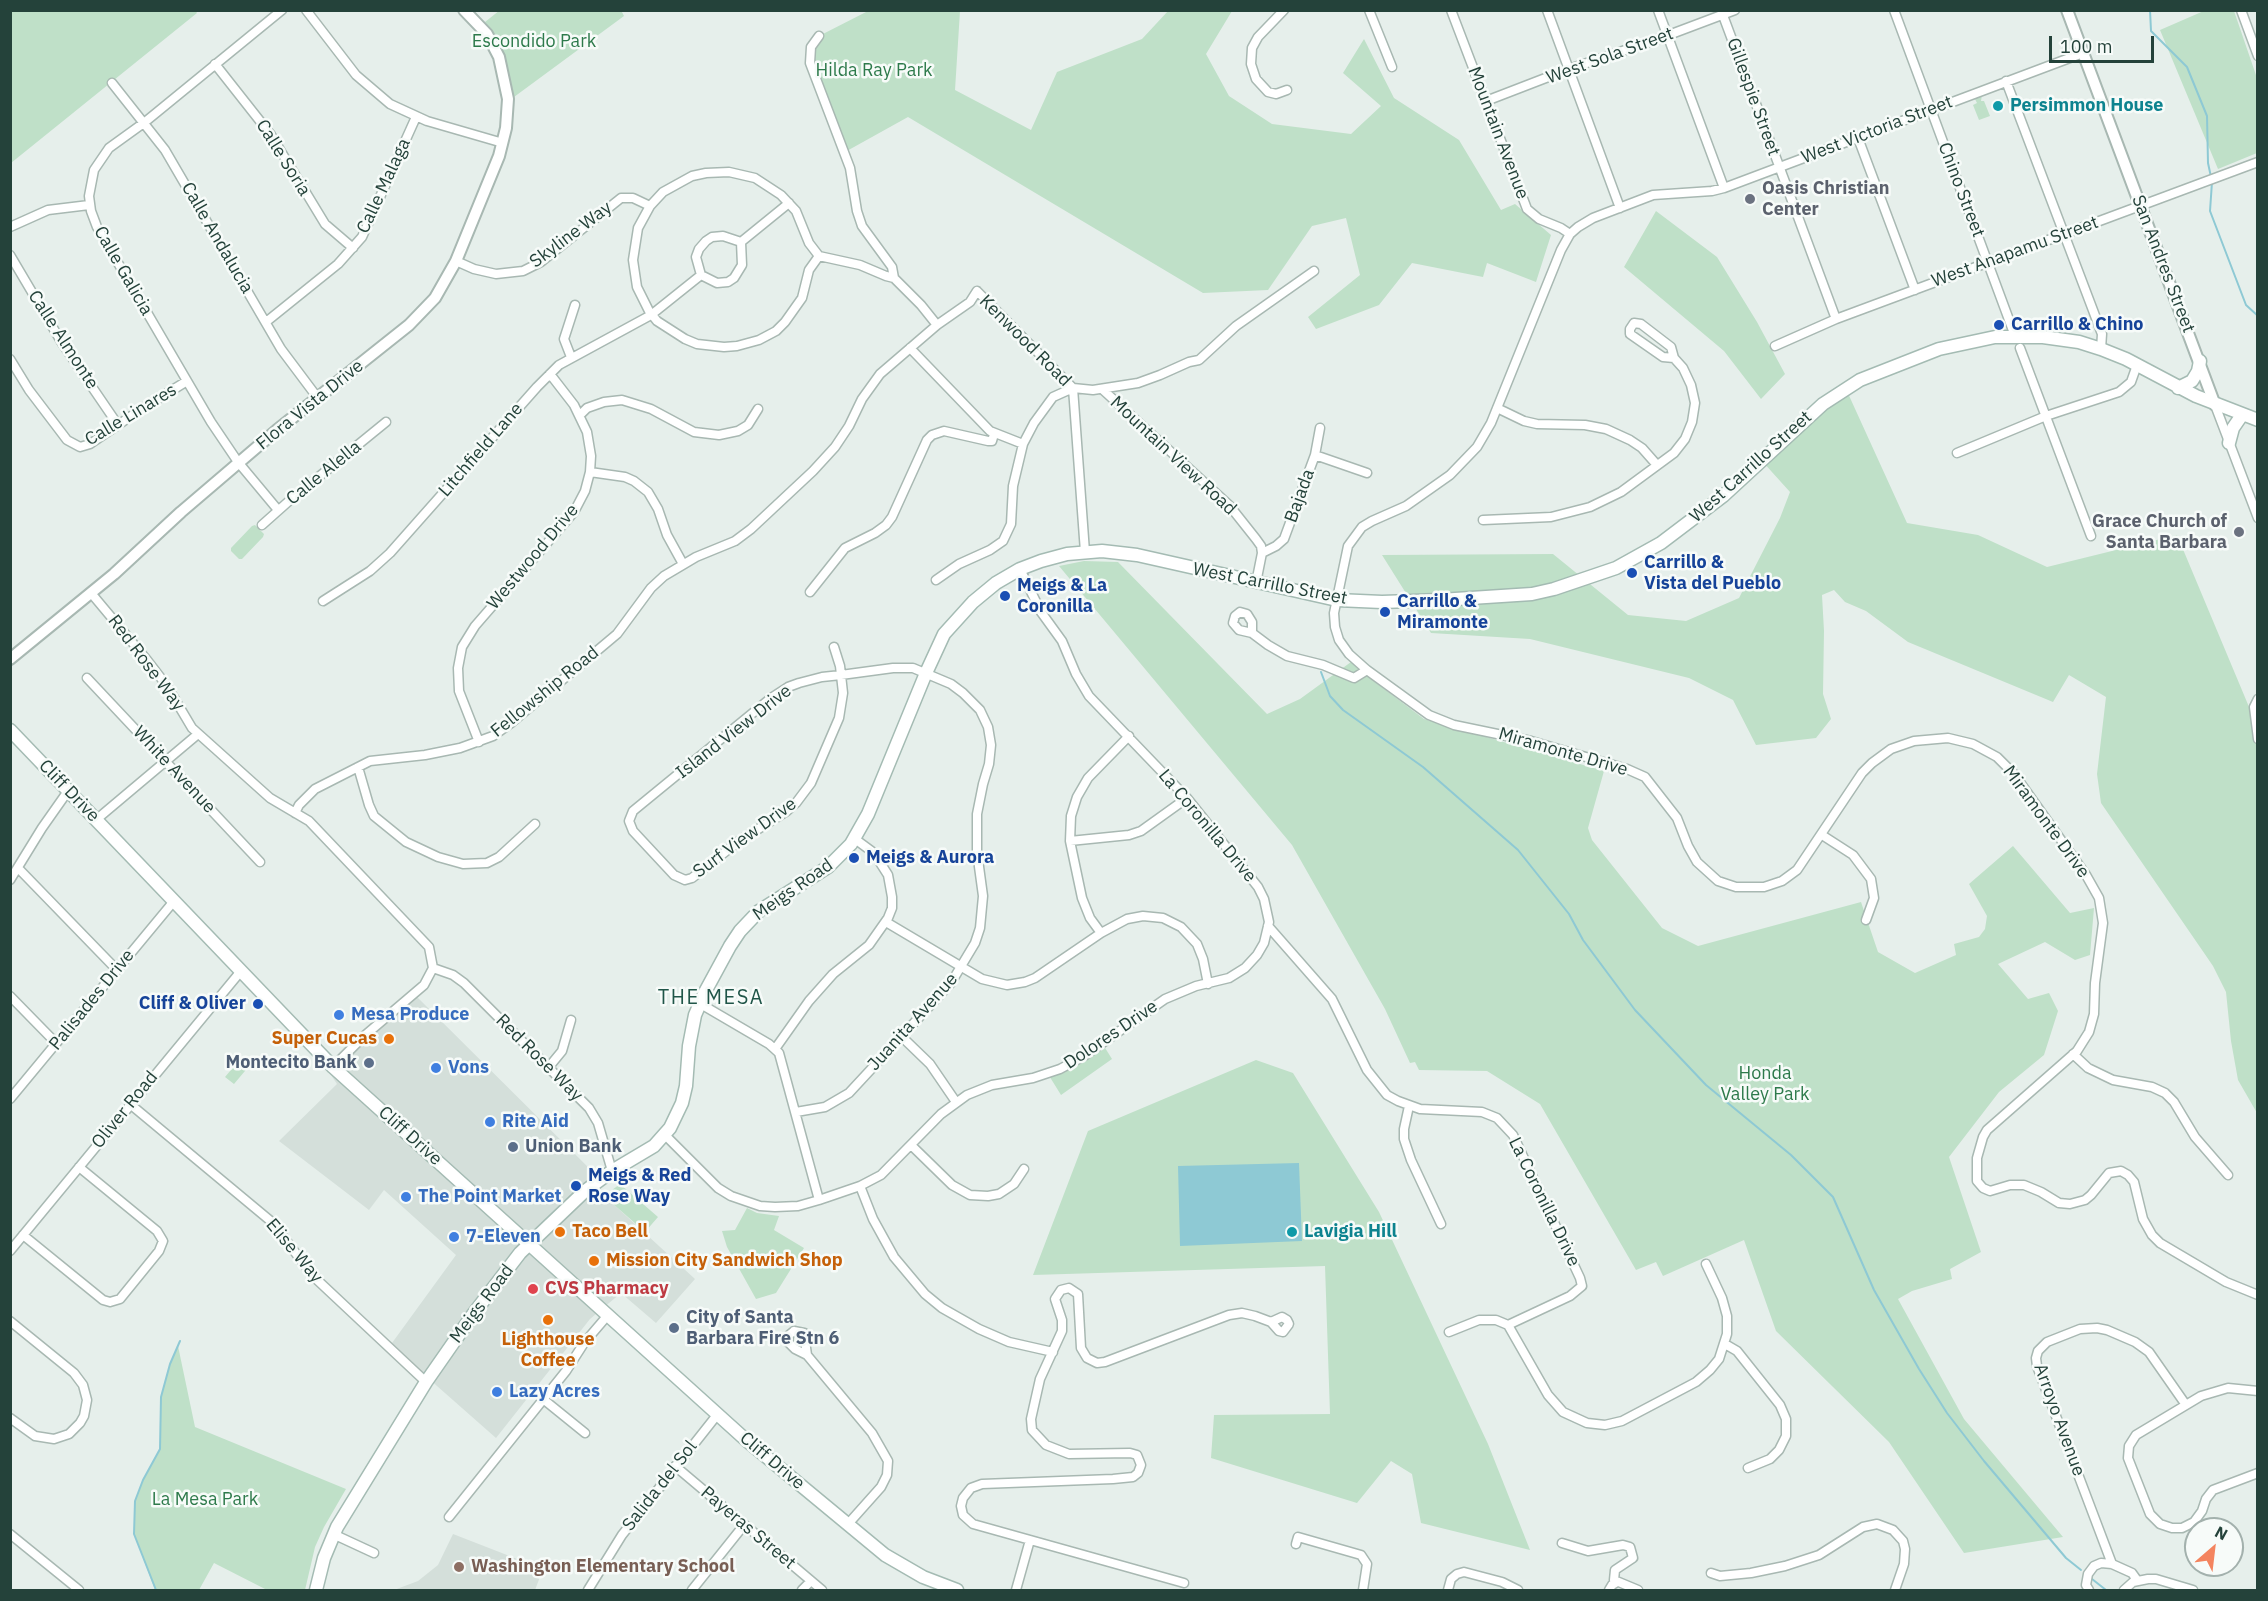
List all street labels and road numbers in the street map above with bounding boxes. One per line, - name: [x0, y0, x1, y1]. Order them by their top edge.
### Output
- street label: West Sola Street: [1544, 23, 1676, 89]
- street label: Gillespie Street: [1722, 35, 1784, 159]
- street label: Mountain Avenue: [1463, 64, 1533, 202]
- street label: West Victoria Street: [1798, 91, 1956, 169]
- street label: Calle Soria: [251, 116, 315, 200]
- street label: Calle Malaga: [353, 135, 415, 237]
- street label: Chino Street: [1933, 140, 1989, 240]
- street label: Calle Andalucia: [176, 179, 258, 297]
- street label: San Andres Street: [2127, 192, 2199, 336]
- street label: Skyline Way: [526, 197, 616, 273]
- street label: West Anapamu Street: [1929, 212, 2101, 292]
- street label: Calle Galicia: [89, 223, 157, 319]
- street label: Calle Almonte: [23, 287, 103, 393]
- street label: Kenwood Road: [975, 291, 1075, 391]
- street label: Flora Vista Drive: [252, 355, 368, 455]
- street label: Calle Linares: [81, 379, 181, 451]
- street label: Mountain View Road: [1105, 392, 1241, 520]
- street label: Litchfield Lane: [434, 399, 528, 501]
- street label: West Carrillo Street: [1686, 407, 1816, 527]
- street label: Calle Alella: [282, 436, 366, 510]
- street label: Bajada: [1280, 466, 1320, 526]
- street label: Westwood Drive: [483, 500, 583, 614]
- street label: West Carrillo Street: [1191, 558, 1349, 610]
- street label: Red Rose Way: [103, 611, 189, 715]
- street label: Fellowship Road: [487, 642, 603, 742]
- street label: Island View Drive: [672, 680, 796, 784]
- street label: White Avenue: [128, 722, 220, 818]
- street label: Miramonte Drive: [1496, 723, 1630, 781]
- street label: Cliff Drive: [34, 755, 104, 827]
- street label: Miramonte Drive: [1998, 762, 2094, 882]
- street label: La Coronilla Drive: [1153, 765, 1261, 887]
- street label: Surf View Drive: [689, 793, 801, 883]
- street label: Meigs Road: [749, 855, 837, 925]
- street label: Palisades Drive: [45, 945, 139, 1055]
- street label: Juanita Avenue: [863, 969, 963, 1075]
- street label: Dolores Drive: [1060, 996, 1162, 1074]
- street label: Red Rose Way: [491, 1010, 587, 1106]
- street label: Oliver Road: [87, 1067, 163, 1153]
- street label: Cliff Drive: [374, 1102, 446, 1170]
- street label: La Coronilla Drive: [1503, 1134, 1585, 1270]
- street label: Elise Way: [261, 1215, 327, 1287]
- street label: Meigs Road: [445, 1260, 519, 1348]
- street label: Arroyo Avenue: [2029, 1361, 2089, 1479]
- street label: Cliff Drive: [735, 1428, 809, 1494]
- street label: Salida del Sol: [618, 1437, 702, 1535]
- street label: Payeras Street: [696, 1482, 800, 1574]

